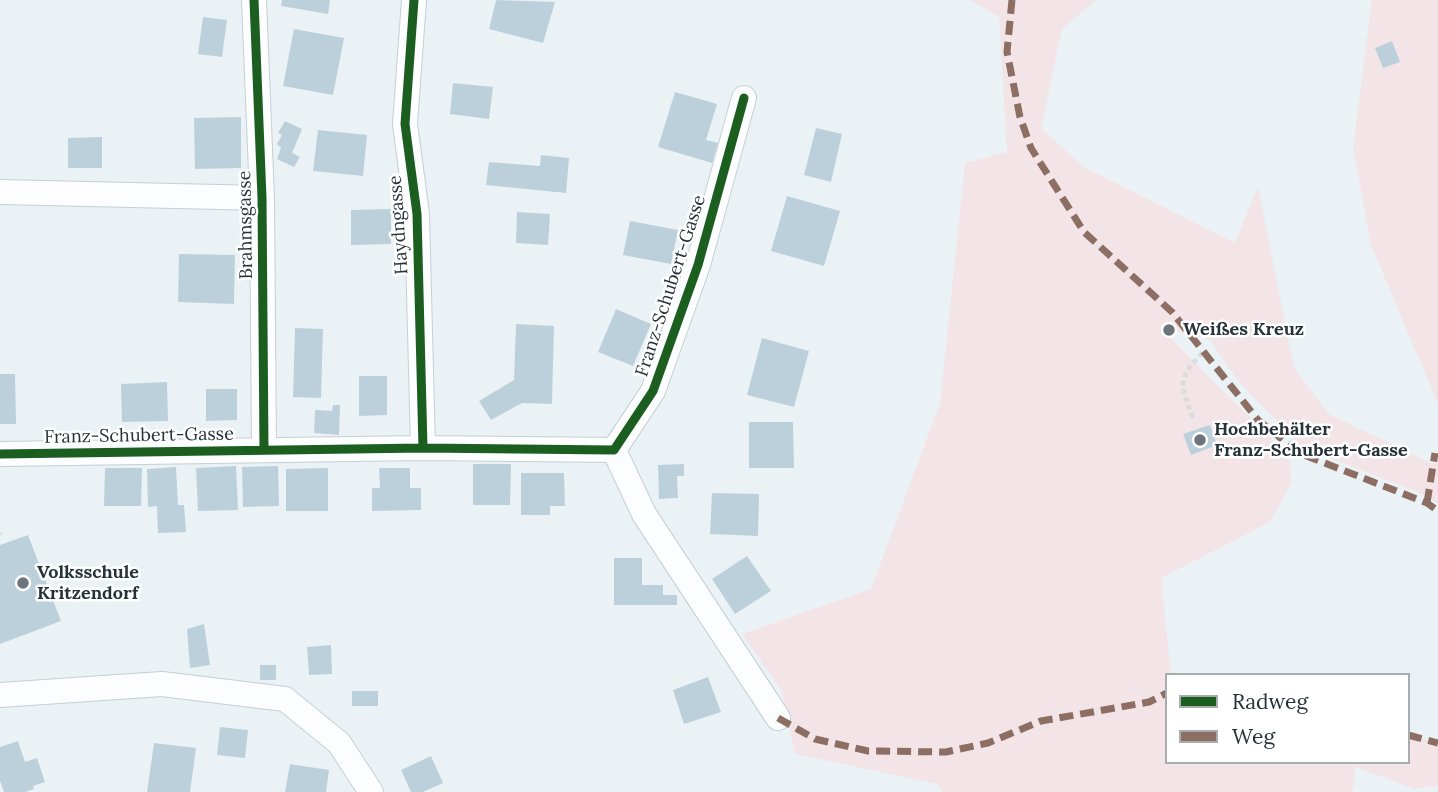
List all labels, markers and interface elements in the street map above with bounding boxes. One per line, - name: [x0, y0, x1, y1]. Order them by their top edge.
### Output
- street label: Brahmsgasse: [234, 170, 258, 280]
- street label: Haydngasse: [385, 175, 413, 275]
- street label: Franz-Schubert-Gasse: [631, 192, 711, 380]
- place label: Weißes Kreuz: [1183, 319, 1304, 341]
- marker: Weißes Kreuz: [1161, 322, 1177, 338]
- place label: Hochbehälter Franz-Schubert-Gasse: [1214, 419, 1408, 462]
- street label: Franz-Schubert-Gasse: [44, 424, 234, 448]
- marker: Hochbehälter Franz-Schubert-Gasse: [1192, 432, 1208, 448]
- place label: Volksschule Kritzendorf: [37, 562, 139, 604]
- marker: Volksschule Kritzendorf: [15, 575, 31, 591]
- legend: [1165, 673, 1410, 764]
- text: Radweg: [1232, 688, 1308, 715]
- text: Weg: [1232, 723, 1275, 750]

